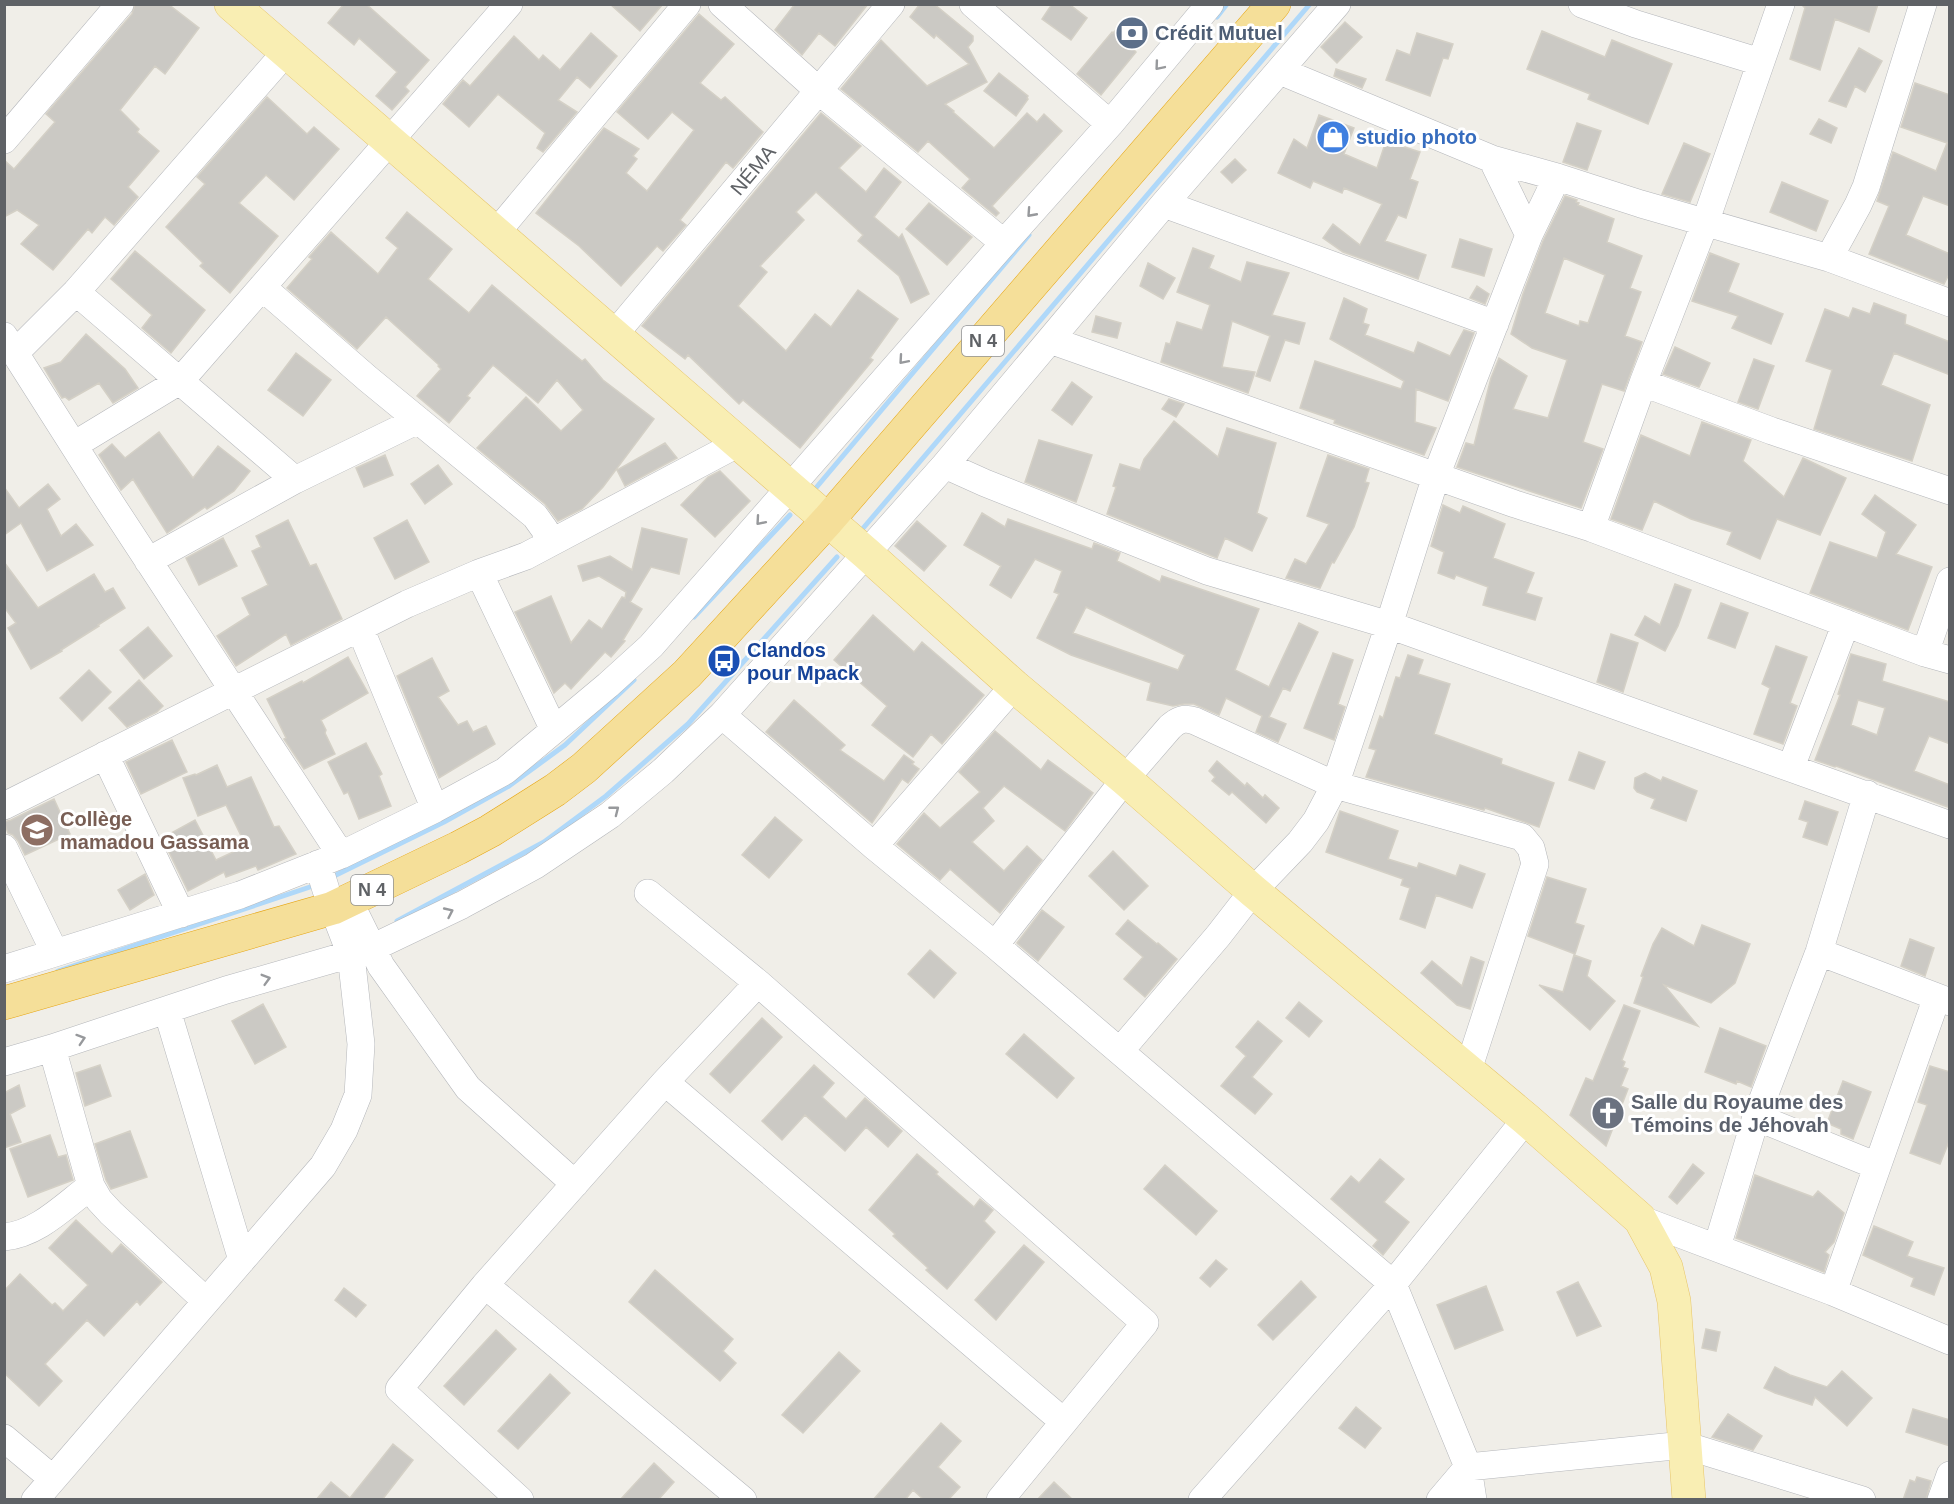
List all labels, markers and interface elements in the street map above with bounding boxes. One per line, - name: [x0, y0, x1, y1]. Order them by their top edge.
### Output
- bank icon: Crédit Mutuel: [1114, 15, 1150, 51]
- place label: Crédit Mutuel: [1155, 22, 1283, 44]
- one-way arrow: [1155, 59, 1166, 70]
- shop icon: studio photo: [1315, 119, 1351, 155]
- place label: studio photo: [1356, 126, 1477, 148]
- street label: NÉMA: [726, 140, 780, 199]
- one-way arrow: [1027, 206, 1038, 217]
- road number: N 4: [962, 326, 1004, 356]
- one-way arrow: [899, 353, 910, 364]
- one-way arrow: [756, 514, 767, 525]
- place label: Clandos pour Mpack: [747, 639, 860, 684]
- bus stop icon: Clandos pour Mpack: [706, 643, 742, 679]
- one-way arrow: [608, 807, 619, 818]
- place label: Collège mamadou Gassama: [60, 808, 250, 853]
- school or university icon: Collège mamadou Gassama: [19, 812, 55, 848]
- road number: N 4: [351, 875, 393, 905]
- one-way arrow: [442, 907, 453, 919]
- one-way arrow: [260, 974, 271, 986]
- one-way arrow: [75, 1033, 86, 1046]
- place label: Salle du Royaume des Témoins de Jéhovah: [1631, 1091, 1843, 1136]
- church icon: Salle du Royaume des Témoins de Jéhovah: [1590, 1095, 1626, 1131]

